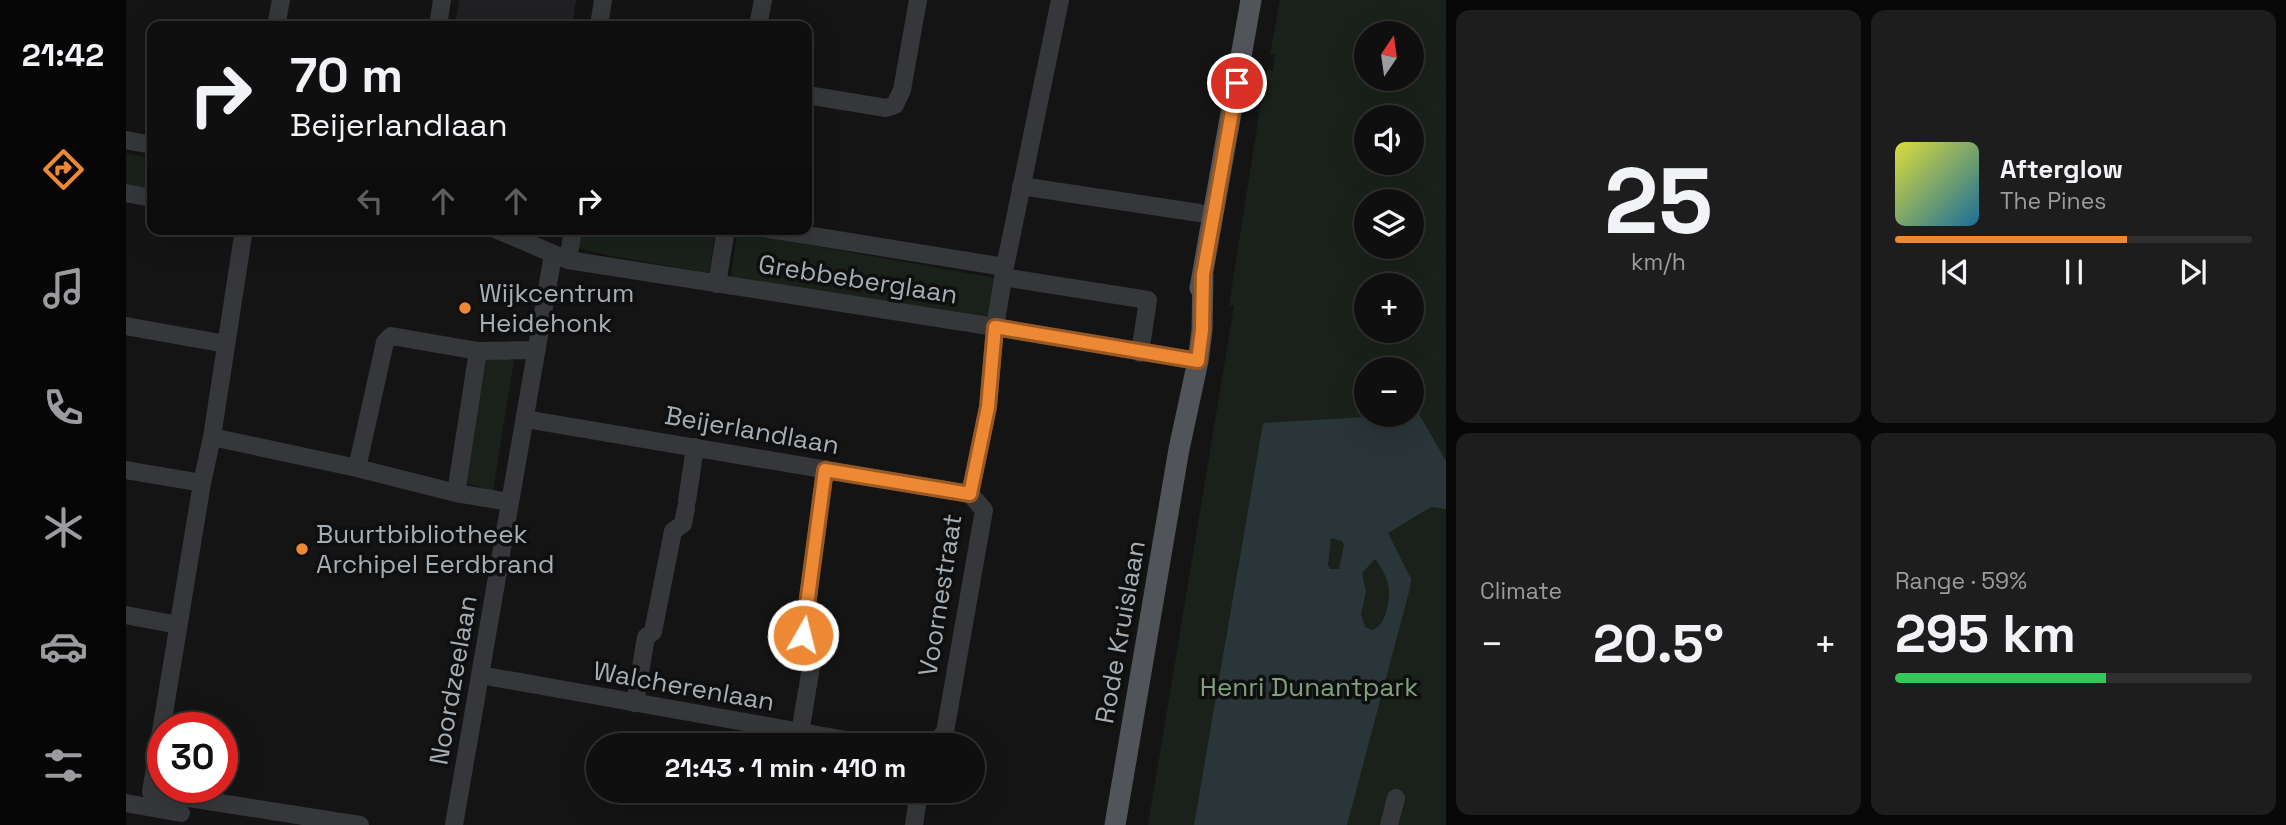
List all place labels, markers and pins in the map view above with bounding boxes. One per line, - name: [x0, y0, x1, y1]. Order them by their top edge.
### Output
- pin: [1207, 53, 1267, 113]
- place label: Wijkcentrum Heidehonk: [479, 276, 634, 340]
- marker: Wijkcentrum Heidehonk: [457, 300, 473, 316]
- place label: Buurtbibliotheek Archipel Eerdbrand: [316, 517, 555, 581]
- marker: Buurtbibliotheek Archipel Eerdbrand: [294, 541, 310, 557]

